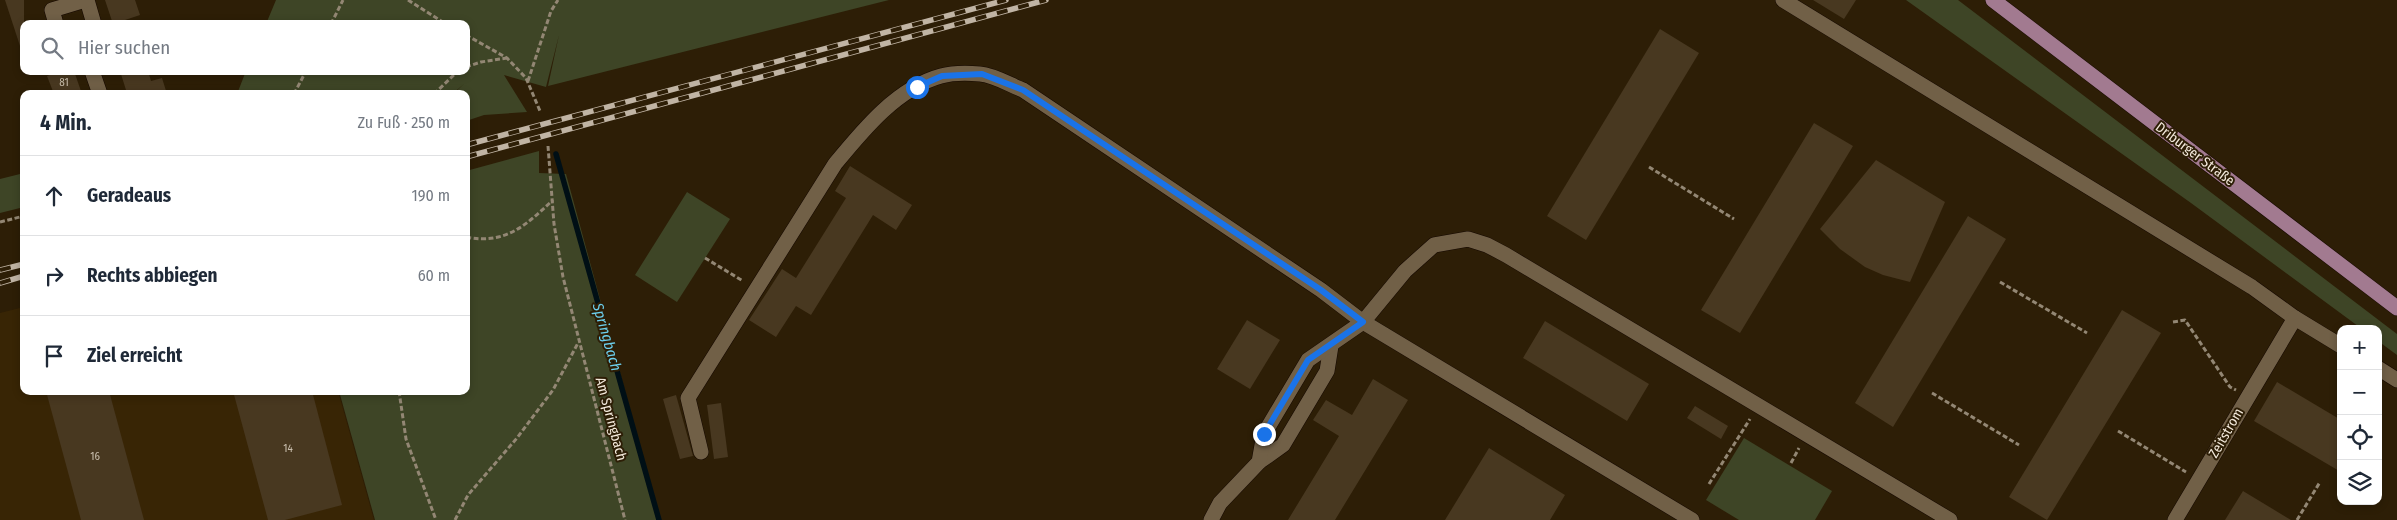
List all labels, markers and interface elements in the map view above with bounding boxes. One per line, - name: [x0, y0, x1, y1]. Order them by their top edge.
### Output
- search box: [20, 20, 470, 75]
- icon: search: [38, 34, 66, 62]
- text: Hier suchen: [78, 36, 170, 59]
- house number: 81: [59, 76, 69, 89]
- route start: [906, 76, 929, 99]
- text: 4 Min.: [40, 110, 92, 136]
- text: Zu Fuß · 250 m: [358, 113, 450, 132]
- street label: Driburger Straße: [2152, 119, 2238, 189]
- icon: ahead: [40, 182, 68, 210]
- text: Geradeaus: [87, 184, 171, 207]
- text: 190 m: [412, 186, 450, 205]
- icon: right: [40, 262, 68, 290]
- text: Rechts abbiegen: [87, 264, 217, 287]
- text: 60 m: [418, 266, 450, 285]
- water label: Springbach: [588, 300, 625, 373]
- map controls: [2337, 325, 2382, 505]
- button: +: [2337, 325, 2382, 370]
- icon: arrive: [40, 342, 68, 370]
- text: Ziel erreicht: [87, 344, 183, 367]
- button: −: [2337, 370, 2382, 415]
- street label: Am Springbach: [592, 375, 630, 463]
- street label: Zeitstrom: [2205, 405, 2247, 461]
- button: locate: [2337, 415, 2382, 460]
- route end: [1253, 423, 1276, 446]
- house number: 14: [283, 442, 293, 455]
- house number: 16: [90, 450, 100, 463]
- button: layers: [2337, 460, 2382, 505]

